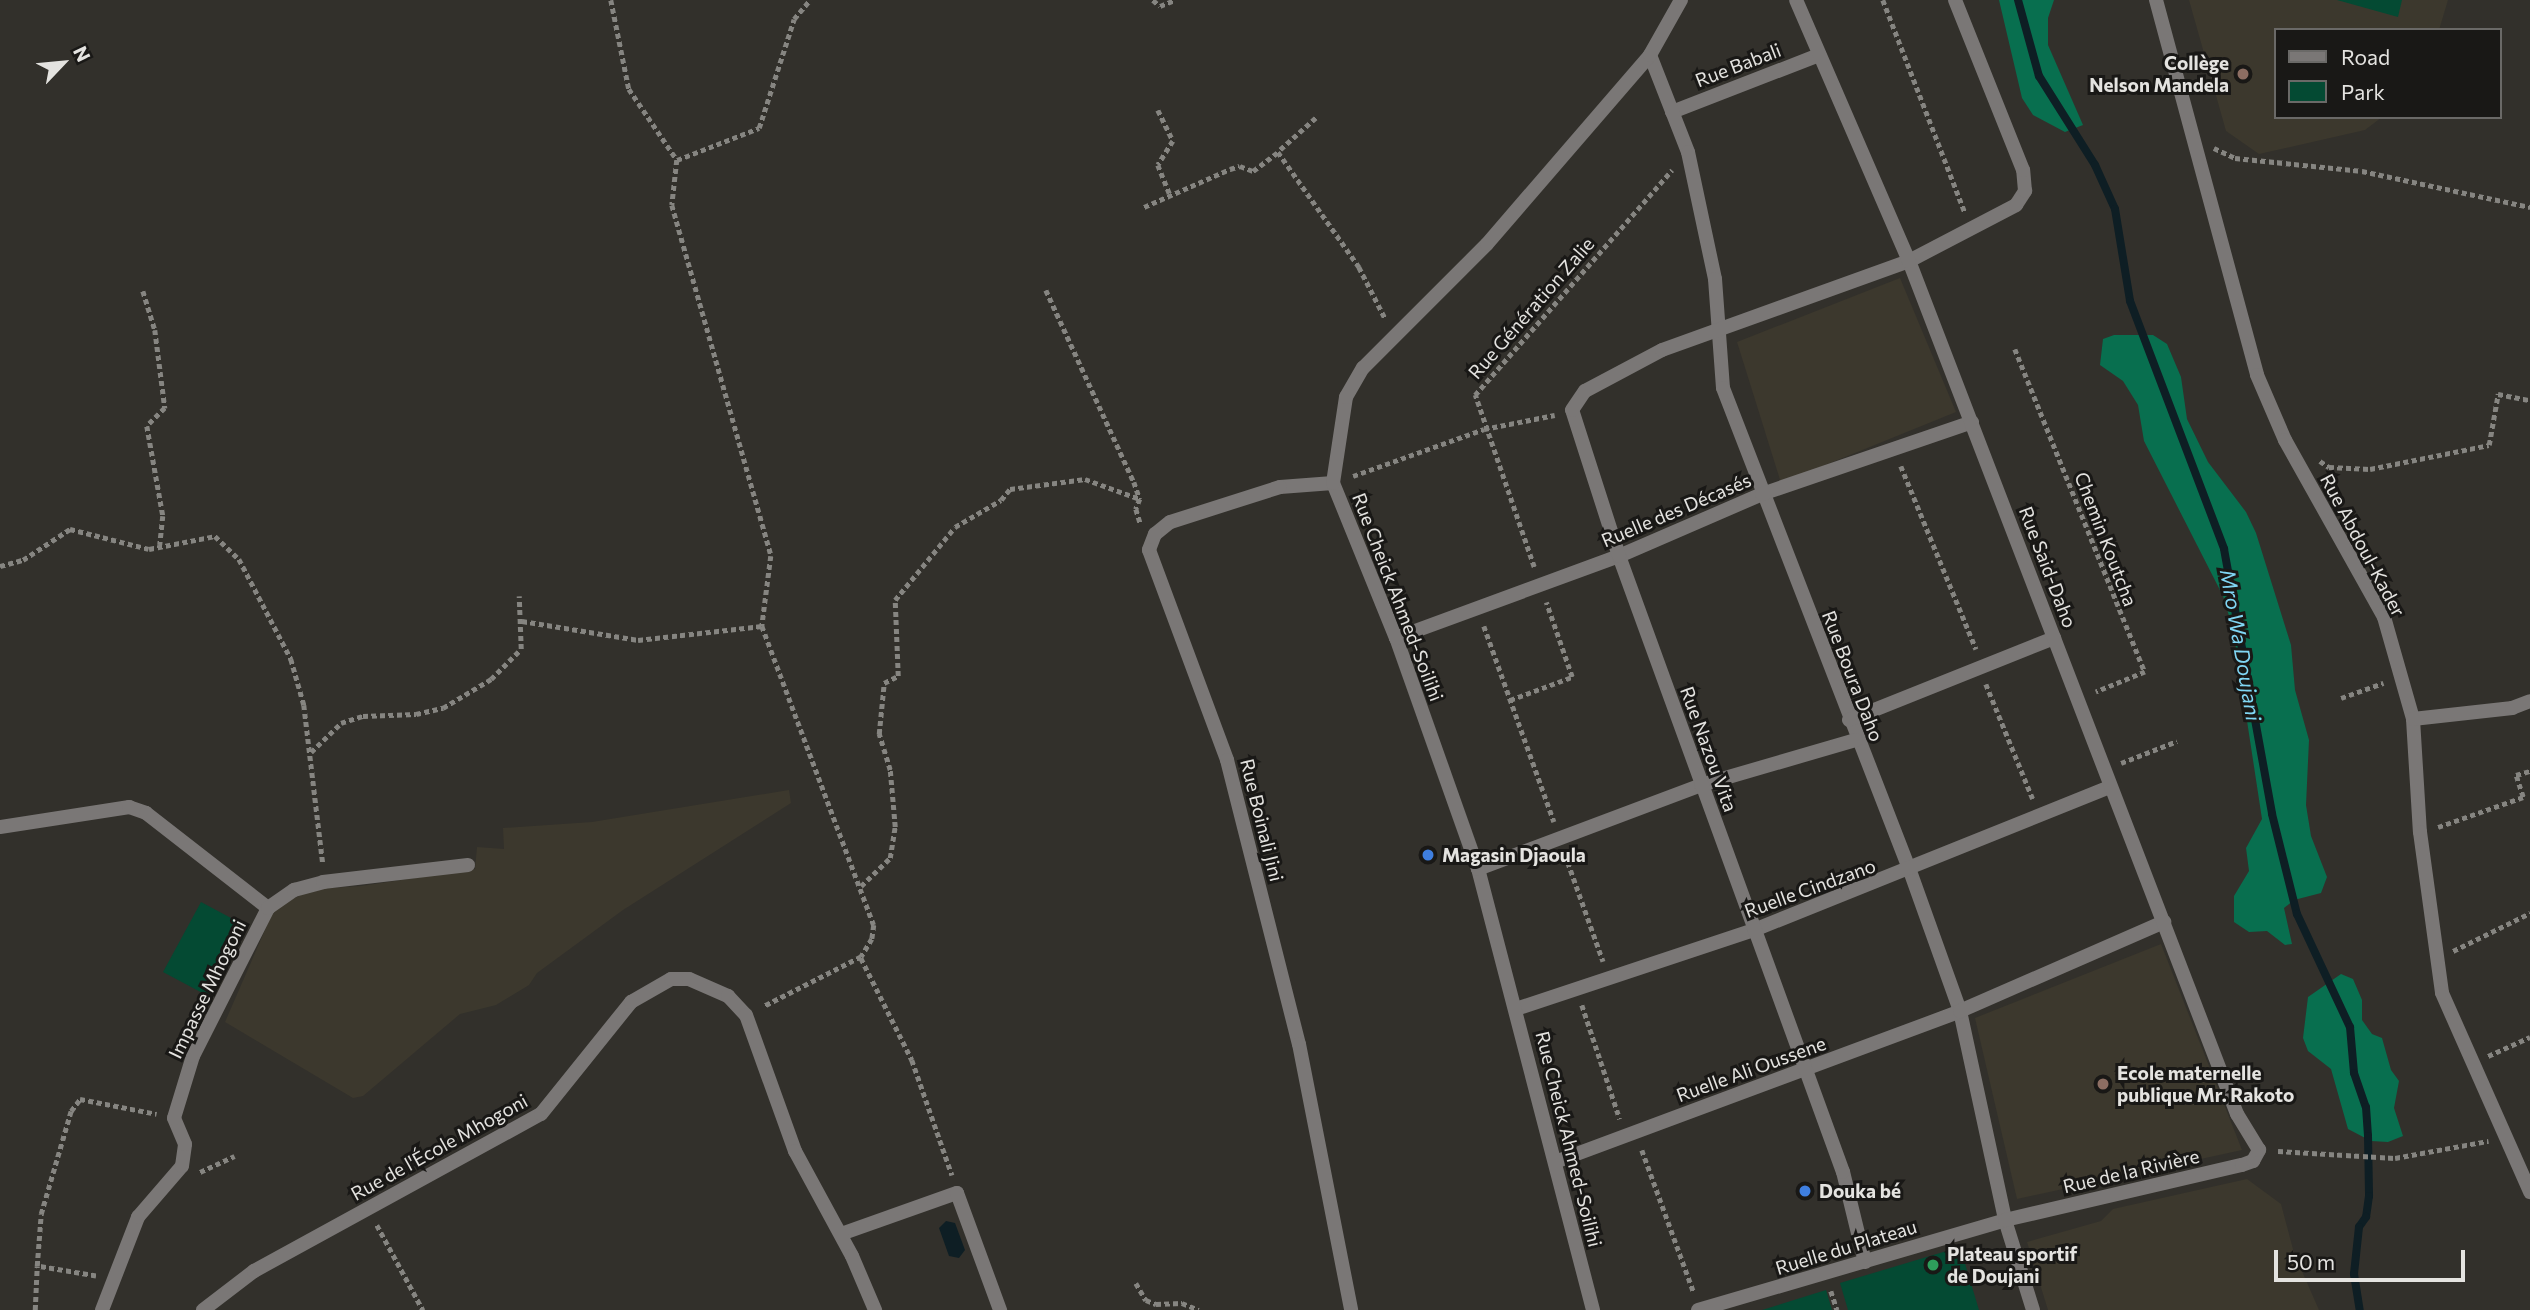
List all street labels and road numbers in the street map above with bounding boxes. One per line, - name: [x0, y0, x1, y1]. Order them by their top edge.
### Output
- street label: Rue Babali: [1692, 38, 1784, 92]
- street label: Rue Génération Zalie: [1463, 233, 1599, 383]
- street label: Ruelle des Décasés: [1598, 468, 1754, 552]
- street label: Chemin Koutcha: [2070, 469, 2142, 609]
- street label: Rue Abdoul-Kader: [2316, 470, 2410, 620]
- street label: Rue Cheick Ahmed-Soilihi: [1348, 490, 1448, 704]
- street label: Rue Said-Daho: [2014, 503, 2082, 631]
- street label: Rue Boura Daho: [1818, 607, 1888, 745]
- street label: Rue Nazou Vita: [1676, 683, 1742, 815]
- street label: Rue Boinali Jini: [1236, 756, 1288, 884]
- street label: Ruelle Cindzano: [1741, 854, 1879, 922]
- street label: Impasse Mhogoni: [164, 916, 250, 1062]
- street label: Rue Cheick Ahmed-Soilihi: [1531, 1029, 1607, 1249]
- street label: Ruelle Ali Oussene: [1673, 1031, 1829, 1107]
- street label: Rue de l'École Mhogoni: [347, 1089, 531, 1205]
- street label: Rue de la Rivière: [2060, 1144, 2202, 1198]
- street label: Ruelle du Plateau: [1773, 1215, 1919, 1279]

